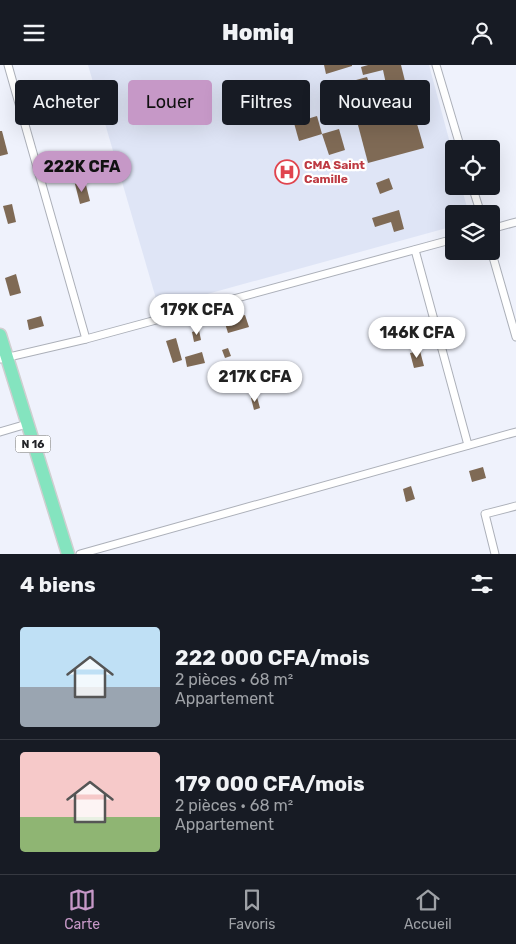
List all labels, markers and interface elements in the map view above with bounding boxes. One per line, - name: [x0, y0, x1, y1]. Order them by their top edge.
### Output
- icon: menu: [20, 19, 48, 47]
- text: Homiq: [222, 19, 294, 46]
- icon: person: [468, 19, 496, 47]
- chip: Acheter: [15, 80, 118, 125]
- chip: Louer: [128, 80, 212, 125]
- chip: Filtres: [222, 80, 310, 125]
- chip: Nouveau: [320, 80, 430, 125]
- map controls: [445, 140, 500, 260]
- button: locate: [445, 140, 500, 195]
- pin: 222K CFA: [30, 151, 134, 193]
- text: 222K CFA: [43, 157, 121, 176]
- place label: CMA Saint Camille: [304, 158, 365, 186]
- hospital icon: CMA Saint Camille: [274, 159, 300, 185]
- button: layers: [445, 205, 500, 260]
- pin: 179K CFA: [145, 293, 249, 336]
- text: 179K CFA: [160, 300, 234, 319]
- pin: 146K CFA: [365, 317, 469, 359]
- text: 146K CFA: [379, 323, 455, 342]
- pin: 217K CFA: [203, 361, 307, 403]
- text: 217K CFA: [218, 367, 292, 386]
- road number: N 16: [15, 435, 50, 453]
- icon: filters: [468, 570, 496, 598]
- text: 4 biens: [20, 572, 96, 597]
- text: 222 000 CFA/mois: [175, 645, 370, 670]
- icon: home: [60, 647, 120, 707]
- text: 2 pièces · 68 m²: [175, 670, 293, 689]
- text: Appartement: [175, 689, 274, 708]
- text: 179 000 CFA/mois: [175, 771, 365, 796]
- icon: home: [60, 772, 120, 832]
- text: 2 pièces · 68 m²: [175, 796, 293, 815]
- text: Appartement: [175, 815, 274, 834]
- tab: Carte: [64, 886, 100, 933]
- tab: Favoris: [229, 886, 275, 933]
- tab: Accueil: [404, 886, 452, 933]

